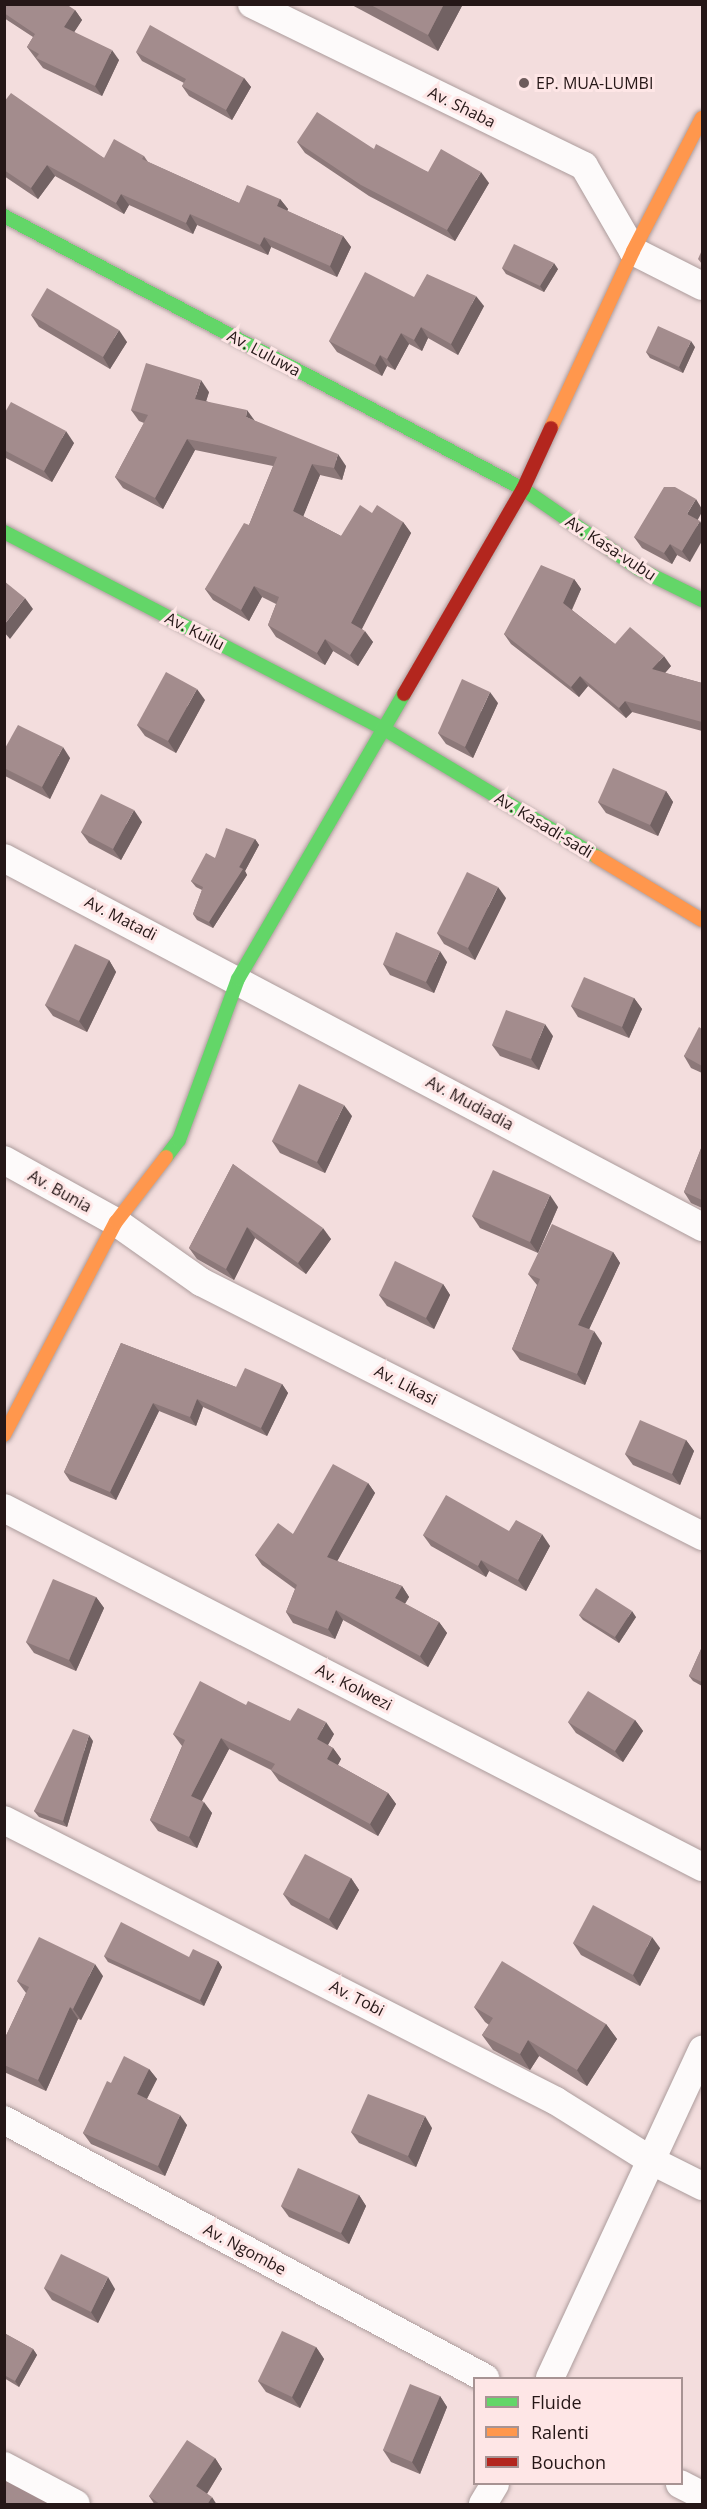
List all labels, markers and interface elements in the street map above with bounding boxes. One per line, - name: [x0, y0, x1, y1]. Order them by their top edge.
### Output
- place label: EP. MUA-LUMBI: [536, 73, 653, 93]
- marker: EP. MUA-LUMBI: [517, 76, 531, 90]
- street label: Av. Shaba: [425, 82, 499, 132]
- street label: Av. Luluwa: [224, 326, 304, 380]
- street label: Av. Kasa-vubu: [562, 512, 660, 584]
- street label: Av. Kuilu: [162, 608, 228, 654]
- street label: Av. Kasadi-sadi: [491, 788, 597, 862]
- street label: Av. Matadi: [82, 892, 160, 944]
- street label: Av. Mudiadia: [423, 1072, 517, 1134]
- street label: Av. Bunia: [25, 1166, 95, 1216]
- street label: Av. Likasi: [371, 1361, 441, 1409]
- street label: Av. Kolwezi: [313, 1660, 395, 1714]
- street label: Av. Tobi: [326, 1976, 388, 2020]
- street label: Av. Ngombe: [201, 2219, 289, 2279]
- legend: [473, 2377, 683, 2485]
- text: Fluide: [531, 2390, 582, 2414]
- text: Ralenti: [531, 2420, 589, 2444]
- text: Bouchon: [531, 2450, 606, 2474]

